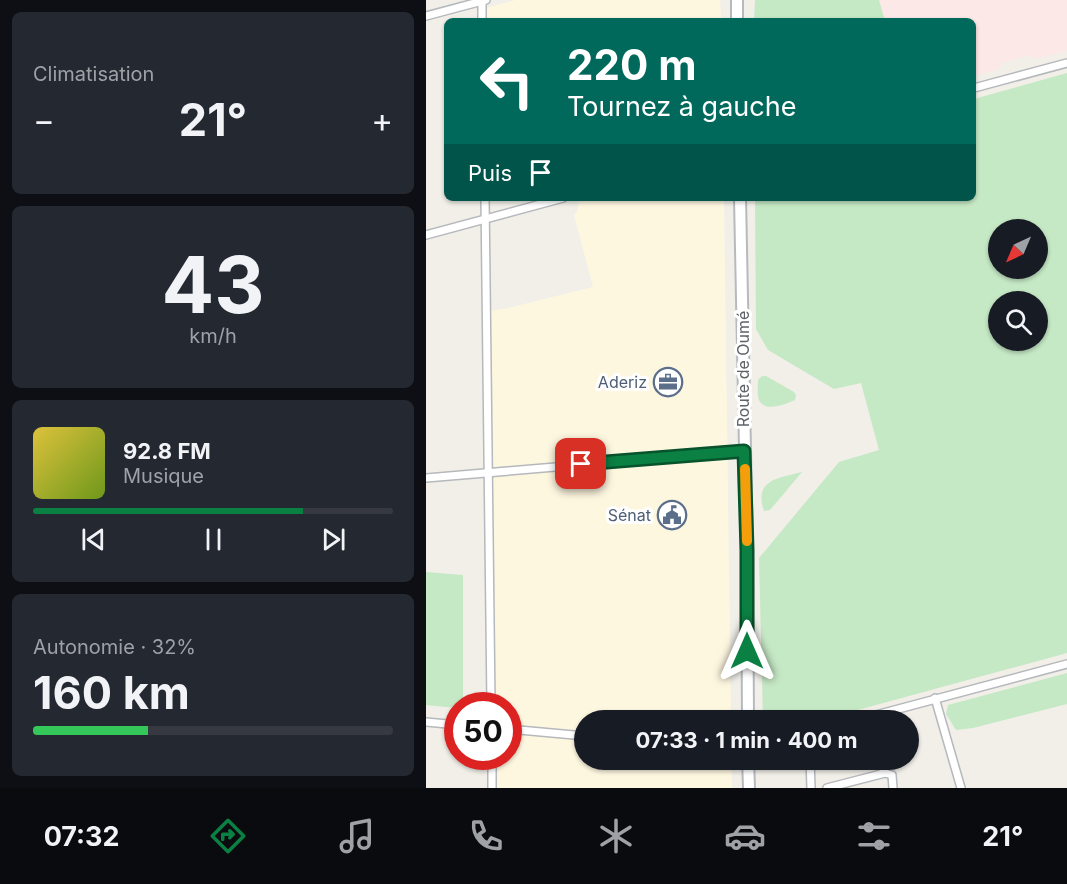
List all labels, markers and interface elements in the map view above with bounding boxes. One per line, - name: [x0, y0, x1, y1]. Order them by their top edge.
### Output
- text: 220 m: [567, 39, 697, 90]
- icon: left: [468, 42, 546, 120]
- text: Climatisation: [33, 62, 154, 86]
- text: Tournez à gauche: [567, 90, 796, 123]
- text: 21°: [179, 92, 247, 147]
- text: −: [33, 100, 55, 140]
- text: +: [371, 100, 393, 140]
- icon: arrive: [524, 156, 557, 189]
- text: Puis: [468, 160, 512, 186]
- north arrow: [988, 219, 1048, 279]
- map controls: [988, 219, 1048, 351]
- text: 43: [161, 237, 265, 332]
- button: search: [988, 291, 1048, 351]
- street label: Route de Oumé: [733, 311, 753, 427]
- text: km/h: [189, 324, 237, 348]
- office icon: Aderiz: [652, 366, 684, 398]
- place label: Aderiz: [598, 372, 647, 392]
- text: 92.8 FM: [123, 438, 211, 464]
- pin: [555, 438, 606, 489]
- icon: arrive: [564, 447, 597, 480]
- text: Musique: [123, 464, 204, 488]
- public building icon: Sénat: [656, 499, 688, 531]
- place label: Sénat: [608, 505, 651, 525]
- icon: previous: [77, 523, 110, 556]
- icon: pause: [197, 523, 230, 556]
- icon: next: [317, 523, 350, 556]
- position arrow: [715, 619, 779, 683]
- text: Autonomie · 32%: [33, 635, 196, 659]
- text: 160 km: [33, 665, 190, 720]
- speed limit sign: 50: [444, 692, 522, 770]
- text: 07:33 · 1 min · 400 m: [635, 727, 858, 753]
- icon: directions: [207, 815, 249, 857]
- icon: music: [336, 815, 378, 857]
- icon: phone: [465, 815, 507, 857]
- icon: climate: [595, 815, 637, 857]
- icon: car: [724, 815, 766, 857]
- icon: filters: [853, 815, 895, 857]
- text: 07:32: [44, 820, 120, 853]
- text: 21°: [982, 820, 1023, 853]

